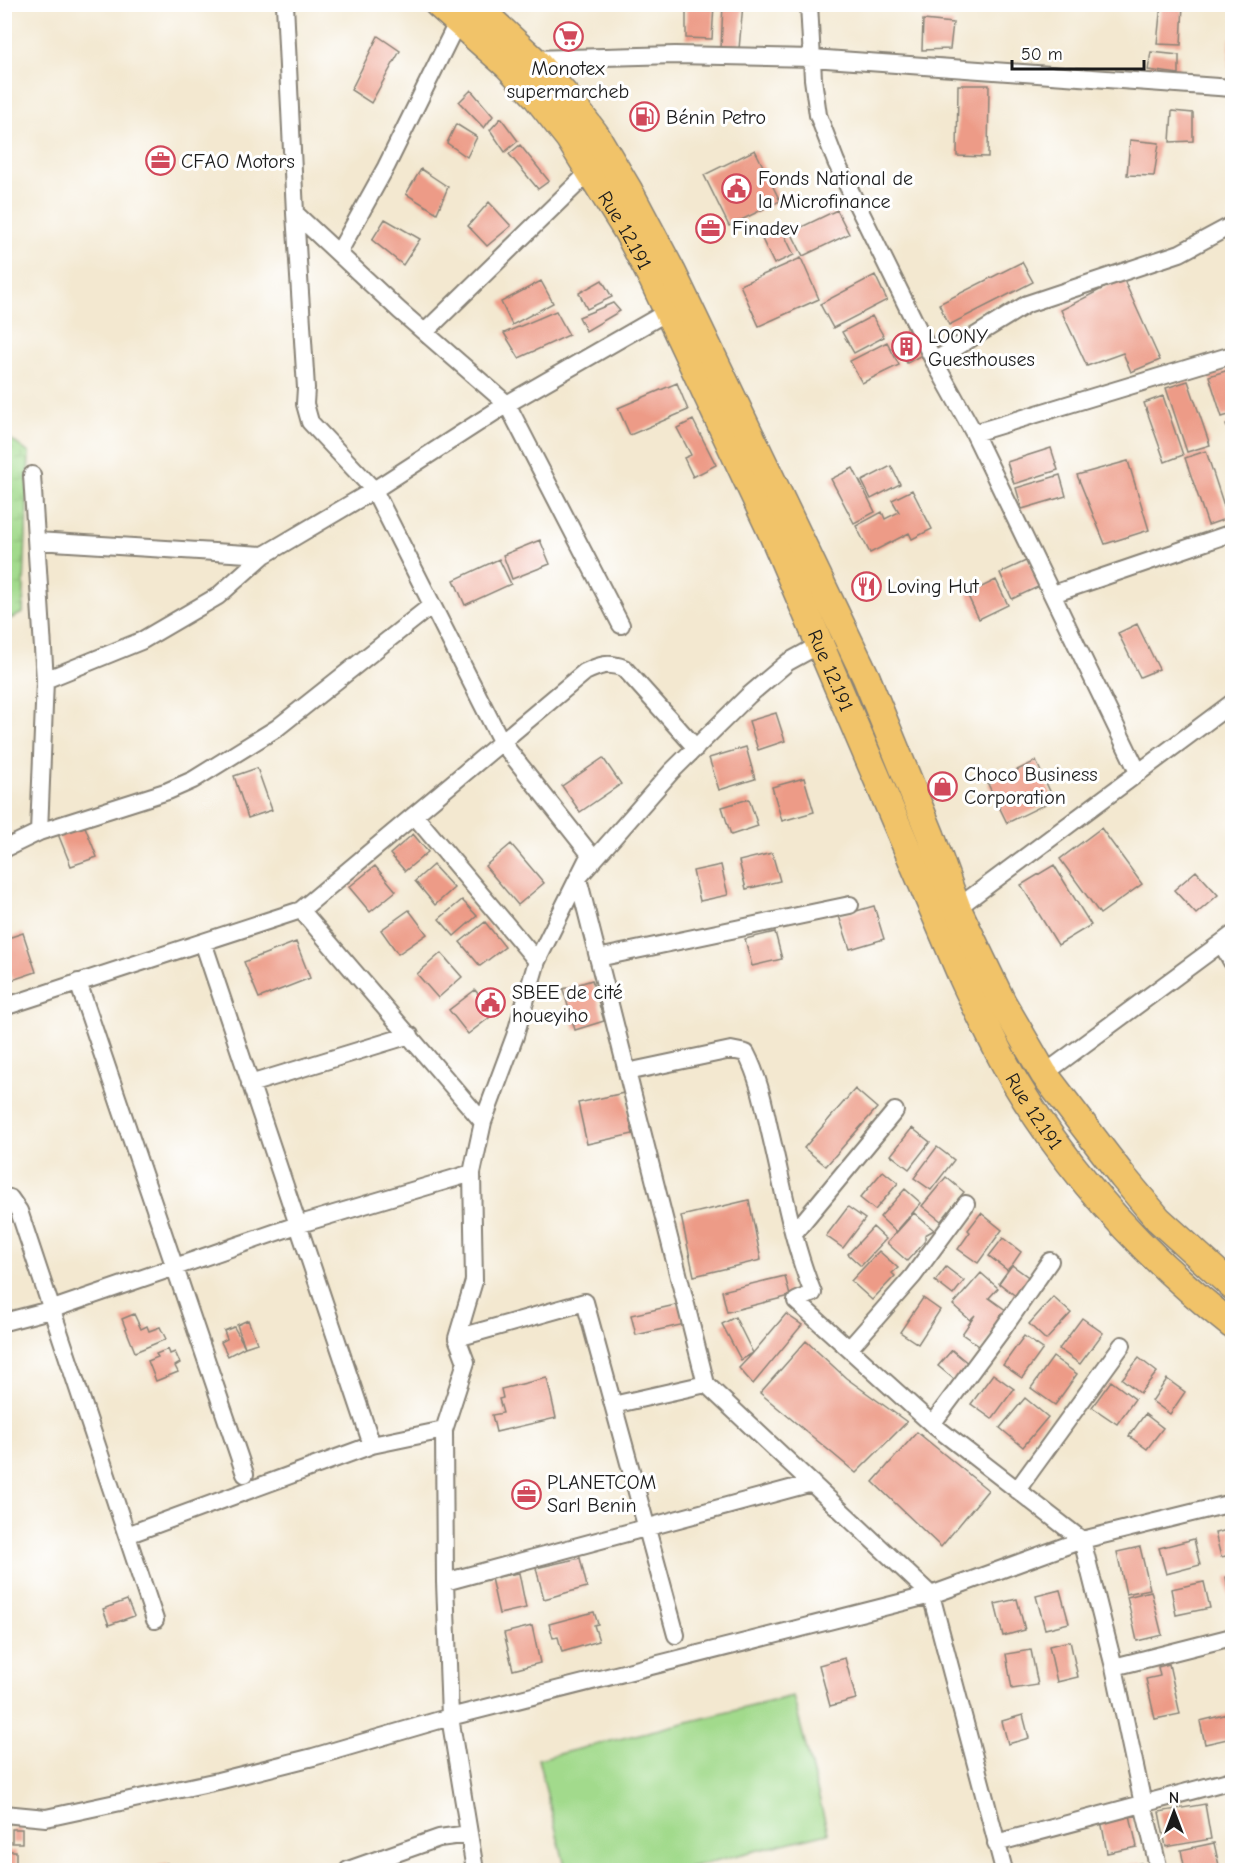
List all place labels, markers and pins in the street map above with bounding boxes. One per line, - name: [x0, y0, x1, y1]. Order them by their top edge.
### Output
- supermarket icon: Monotex supermarcheb: [552, 21, 584, 53]
- place label: Monotex supermarcheb: [507, 57, 629, 103]
- fuel station icon: Bénin Petro: [629, 101, 661, 133]
- place label: Bénin Petro: [666, 106, 766, 129]
- office icon: CFAO Motors: [144, 145, 176, 177]
- place label: CFAO Motors: [181, 150, 295, 173]
- place label: Fonds National de la Microfinance: [758, 167, 913, 213]
- public building icon: Fonds National de la Microfinance: [721, 173, 753, 205]
- office icon: Finadev: [695, 212, 727, 244]
- place label: Finadev: [732, 217, 799, 240]
- place label: LOONY Guesthouses: [928, 325, 1035, 371]
- building icon: LOONY Guesthouses: [891, 331, 923, 363]
- restaurant icon: Loving Hut: [850, 570, 882, 602]
- place label: Loving Hut: [887, 575, 980, 598]
- place label: Choco Business Corporation: [964, 763, 1098, 809]
- shop icon: Choco Business Corporation: [927, 770, 959, 802]
- place label: SBEE de cité houeyiho: [512, 981, 623, 1027]
- public building icon: SBEE de cité houeyiho: [475, 987, 507, 1019]
- place label: PLANETCOM Sarl Benin: [547, 1471, 656, 1517]
- office icon: PLANETCOM Sarl Benin: [510, 1478, 542, 1510]

